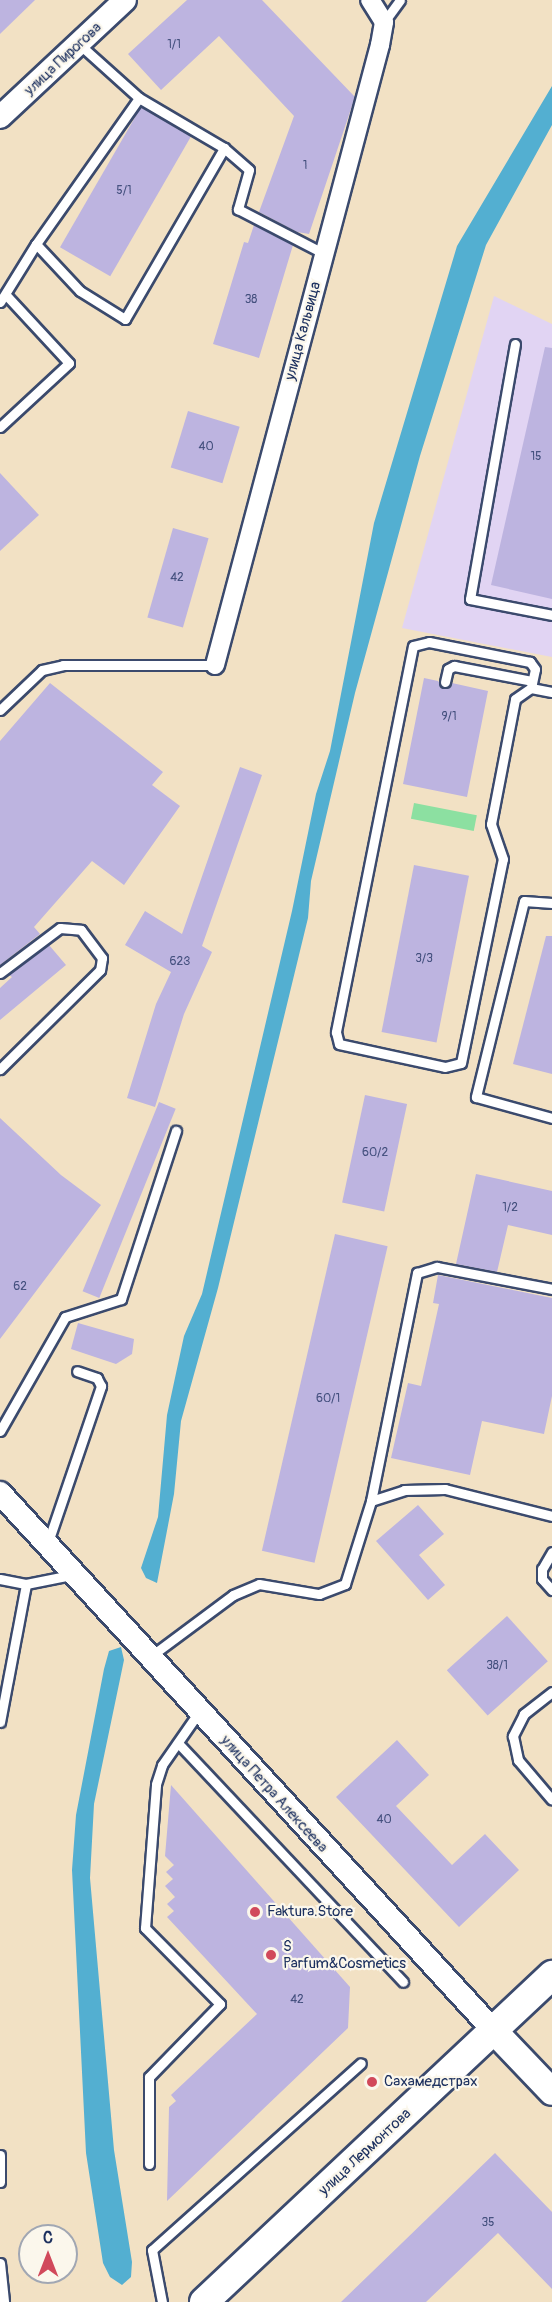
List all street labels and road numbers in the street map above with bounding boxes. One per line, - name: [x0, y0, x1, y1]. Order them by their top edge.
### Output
- street label: улица Пирогова: [21, 19, 105, 99]
- street label: улица Кальвица: [281, 280, 325, 382]
- street label: улица Петра Алексеева: [217, 1732, 331, 1856]
- street label: улица Лермонтова: [315, 2105, 415, 2199]

